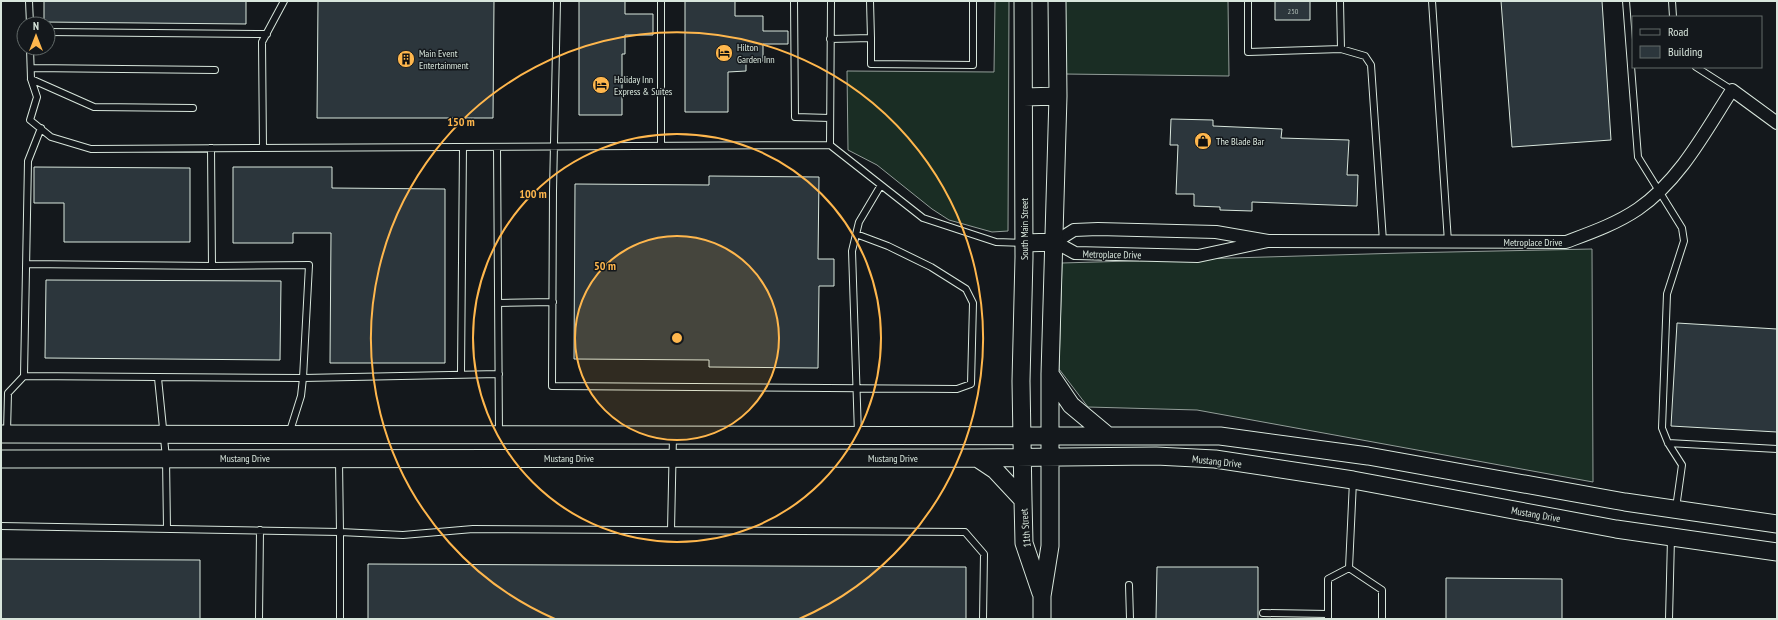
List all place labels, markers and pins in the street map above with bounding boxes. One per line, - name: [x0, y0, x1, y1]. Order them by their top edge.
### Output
- place label: Hilton Garden Inn: [737, 41, 775, 66]
- hotel icon: Hilton Garden Inn: [714, 43, 734, 63]
- place label: Main Event Entertainment: [419, 47, 469, 72]
- building icon: Main Event Entertainment: [396, 49, 416, 69]
- place label: Holiday Inn Express & Suites: [614, 73, 673, 98]
- hotel icon: Holiday Inn Express & Suites: [591, 75, 611, 95]
- shop icon: The Blade Bar: [1193, 131, 1213, 151]
- place label: The Blade Bar: [1216, 135, 1264, 148]
- centre of rings: [670, 331, 684, 345]

